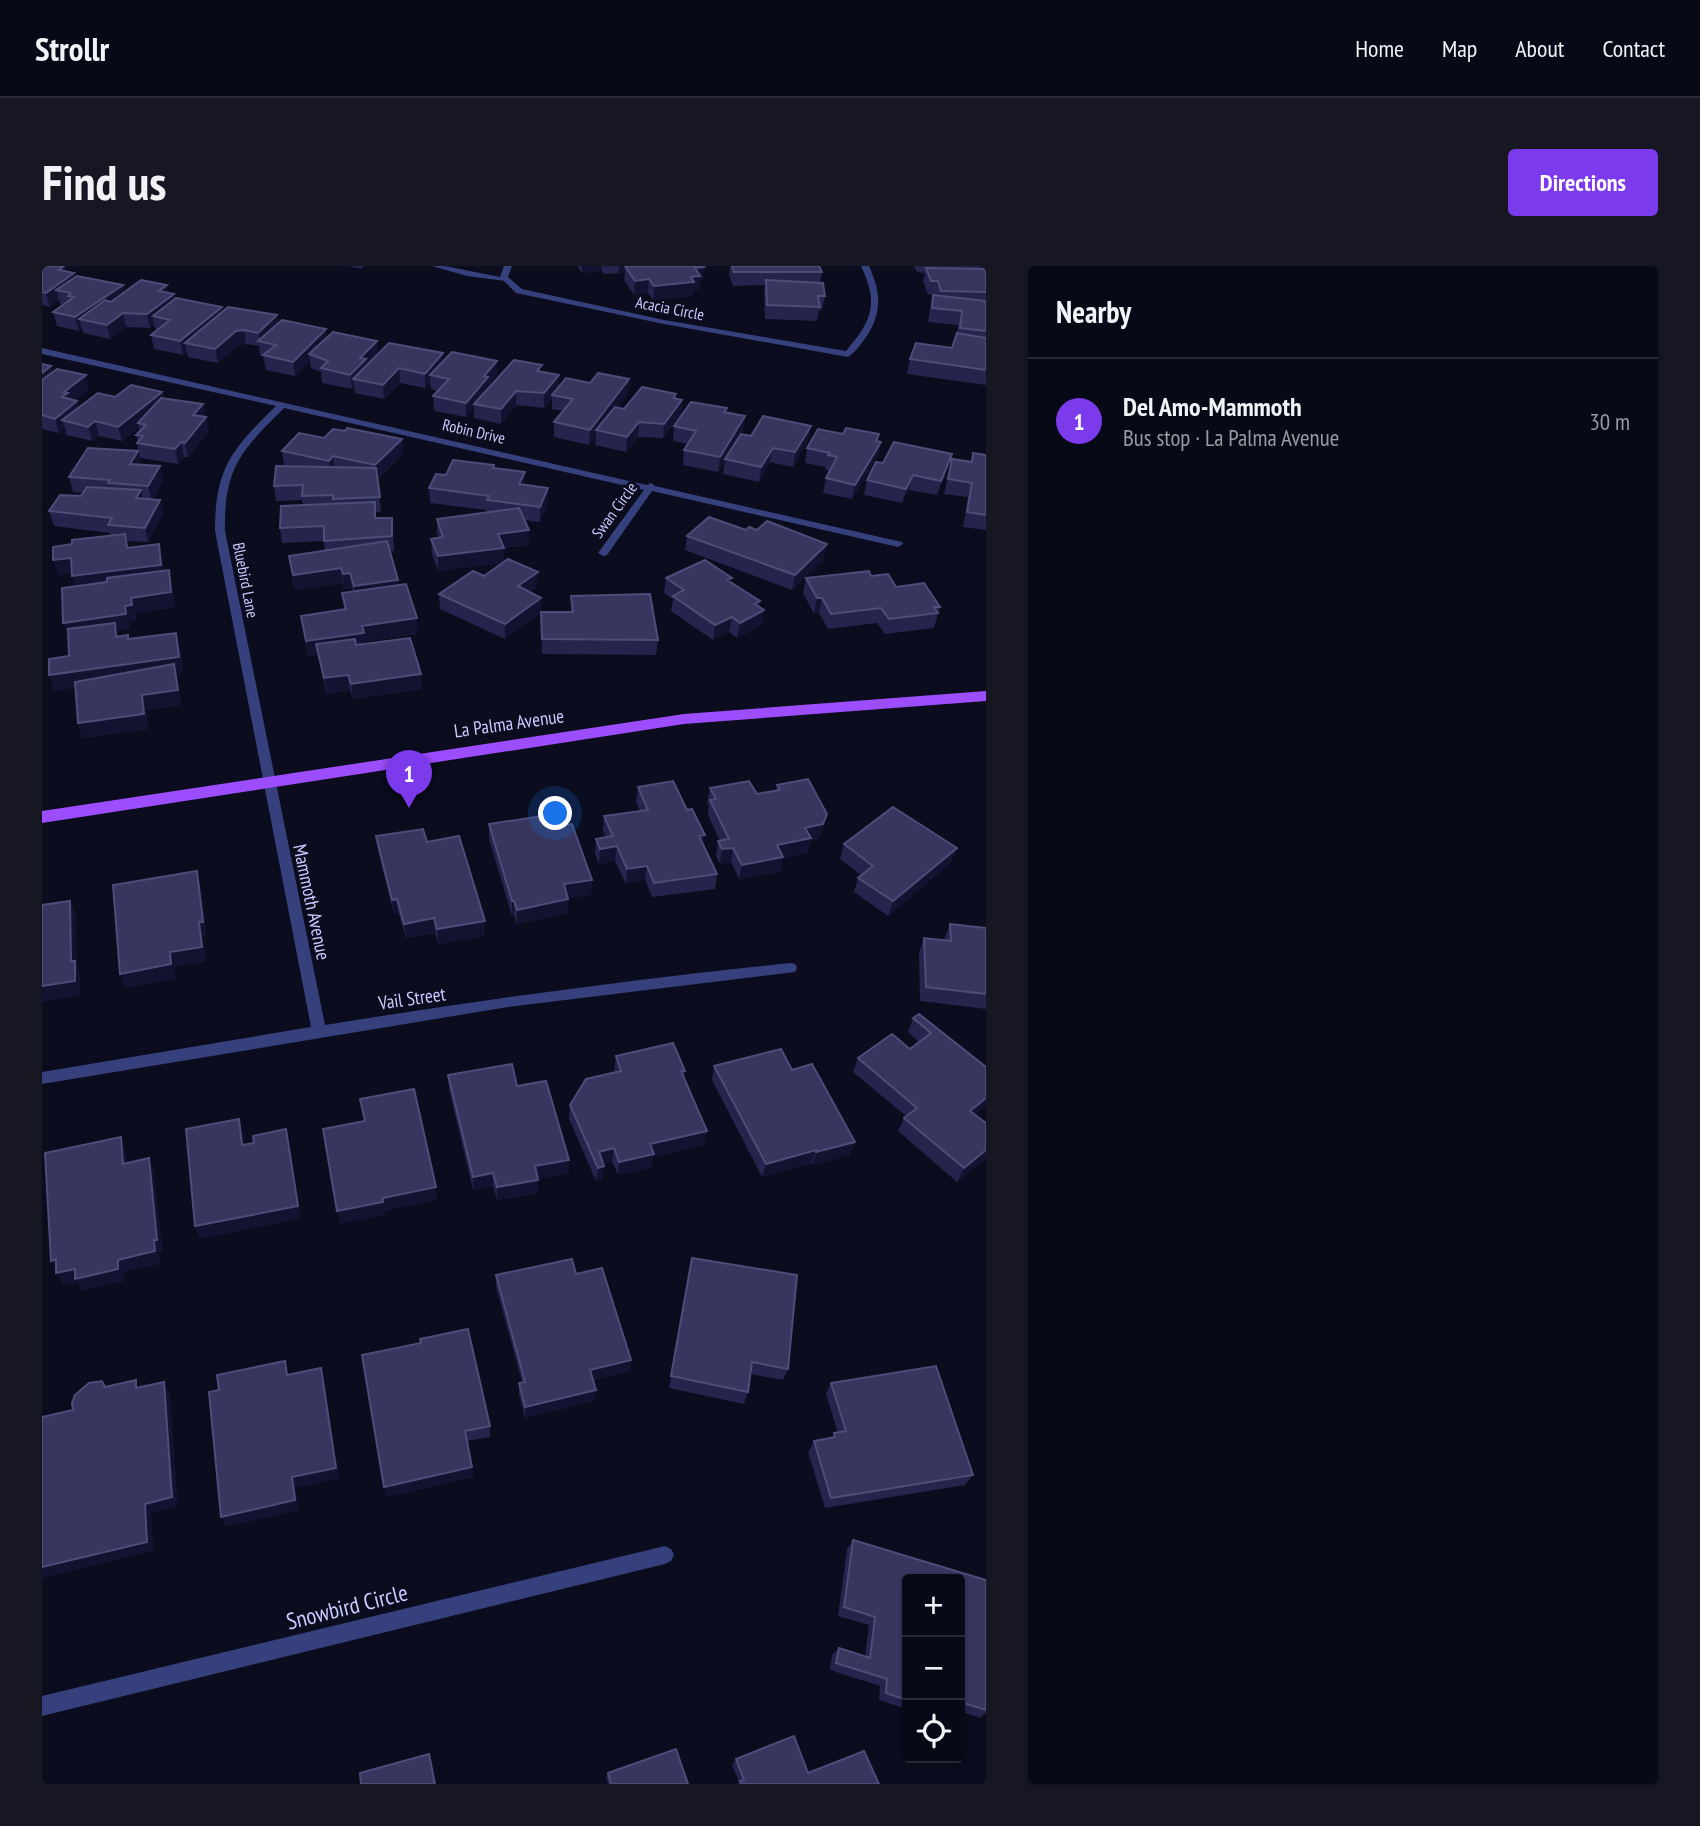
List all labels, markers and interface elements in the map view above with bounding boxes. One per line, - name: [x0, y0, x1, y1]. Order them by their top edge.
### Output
- text: Strollr: [35, 27, 109, 70]
- text: Home: [1355, 33, 1404, 64]
- text: Map: [1442, 33, 1477, 64]
- text: About: [1515, 33, 1564, 64]
- text: Contact: [1602, 33, 1665, 64]
- button: Directions: [1508, 149, 1658, 216]
- text: Find us: [42, 150, 166, 214]
- street label: Acacia Circle: [634, 292, 706, 324]
- text: Nearby: [1056, 292, 1131, 331]
- text: Del Amo-Mammoth: [1123, 390, 1302, 423]
- text: 1: [1074, 407, 1085, 436]
- text: 30 m: [1589, 407, 1630, 436]
- street label: Robin Drive: [441, 414, 507, 448]
- text: Bus stop · La Palma Avenue: [1123, 423, 1339, 452]
- street label: Swan Circle: [587, 478, 641, 542]
- street label: Bluebird Lane: [229, 541, 263, 619]
- street label: La Palma Avenue: [452, 703, 566, 743]
- pin: 1: [386, 750, 432, 808]
- your location: [538, 796, 572, 830]
- street label: Mammoth Avenue: [288, 842, 336, 962]
- street label: Vail Street: [376, 981, 448, 1015]
- map controls: [902, 1574, 965, 1763]
- button: +: [902, 1574, 965, 1637]
- street label: Snowbird Circle: [283, 1577, 411, 1636]
- button: −: [902, 1637, 965, 1700]
- button: locate: [902, 1700, 965, 1763]

